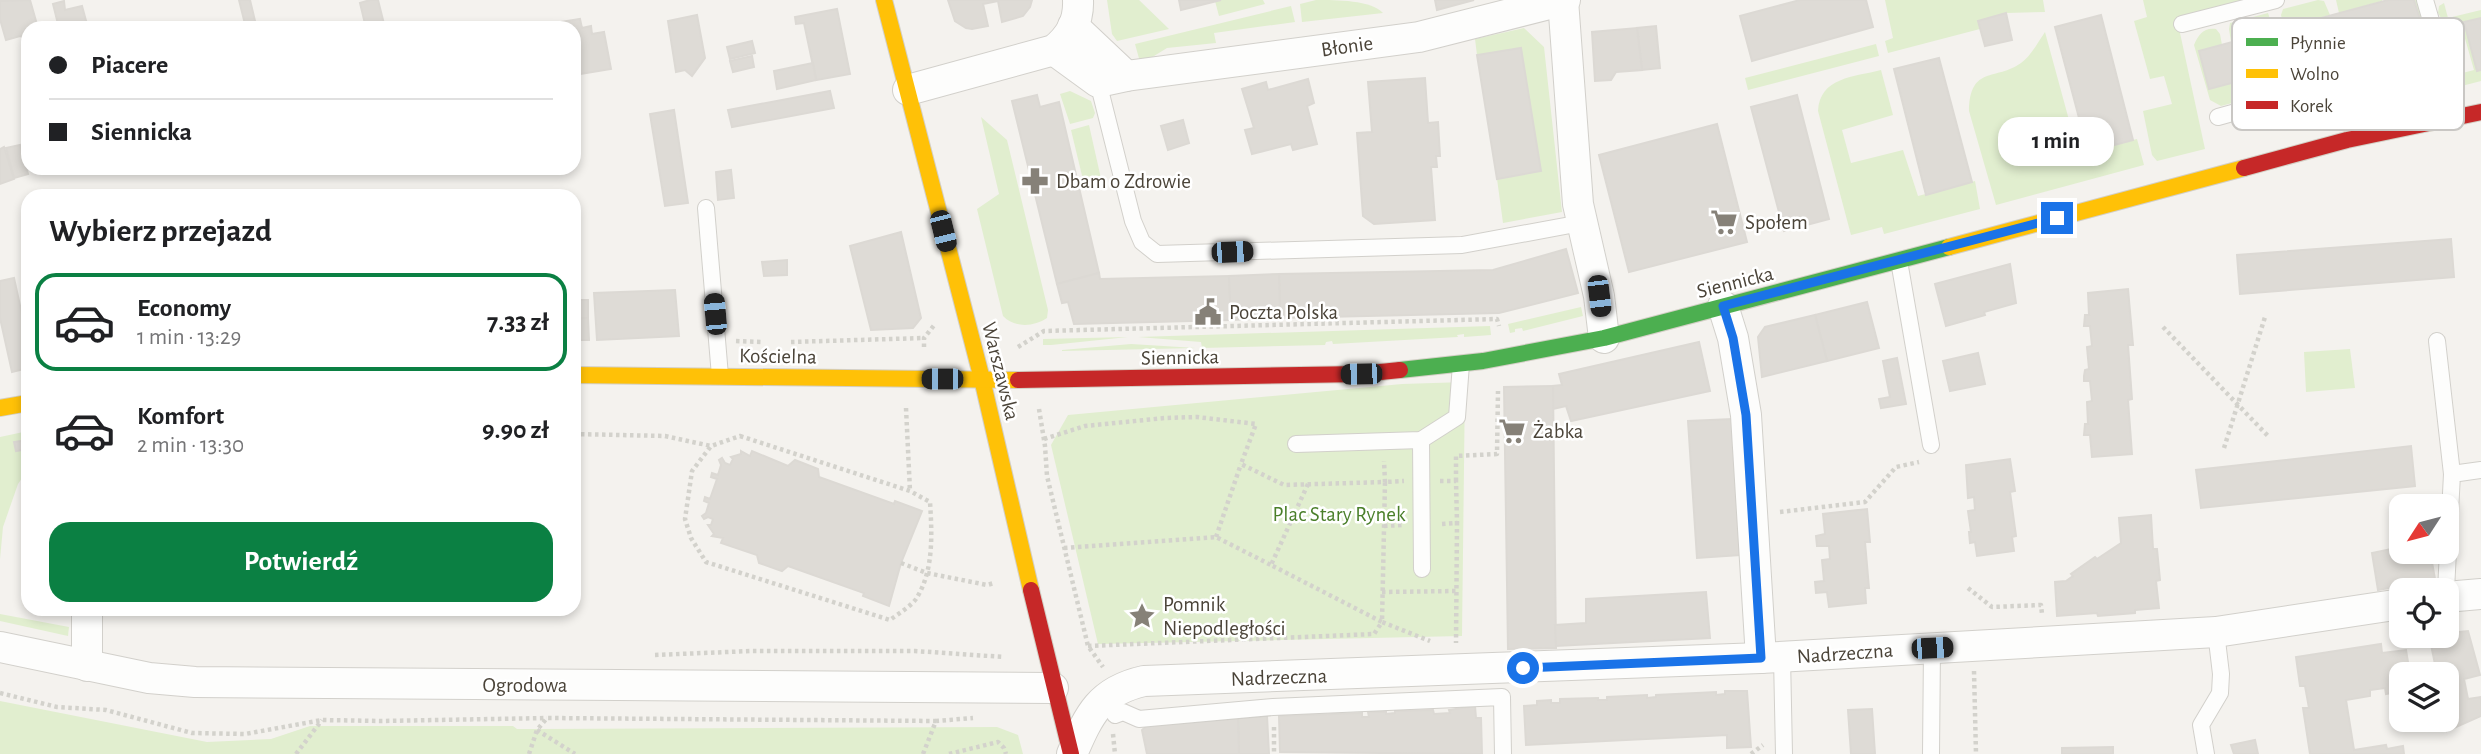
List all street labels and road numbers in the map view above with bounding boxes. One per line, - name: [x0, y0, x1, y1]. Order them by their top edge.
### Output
- street label: Błonie: [1320, 32, 1374, 61]
- street label: Siennicka: [1695, 263, 1776, 302]
- street label: Warszawska: [978, 320, 1023, 423]
- street label: Kościelna: [739, 345, 817, 368]
- street label: Siennicka: [1141, 346, 1220, 369]
- street label: Nadrzeczna: [1796, 640, 1894, 667]
- street label: Nadrzeczna: [1230, 665, 1328, 690]
- street label: Ogrodowa: [482, 675, 568, 696]

